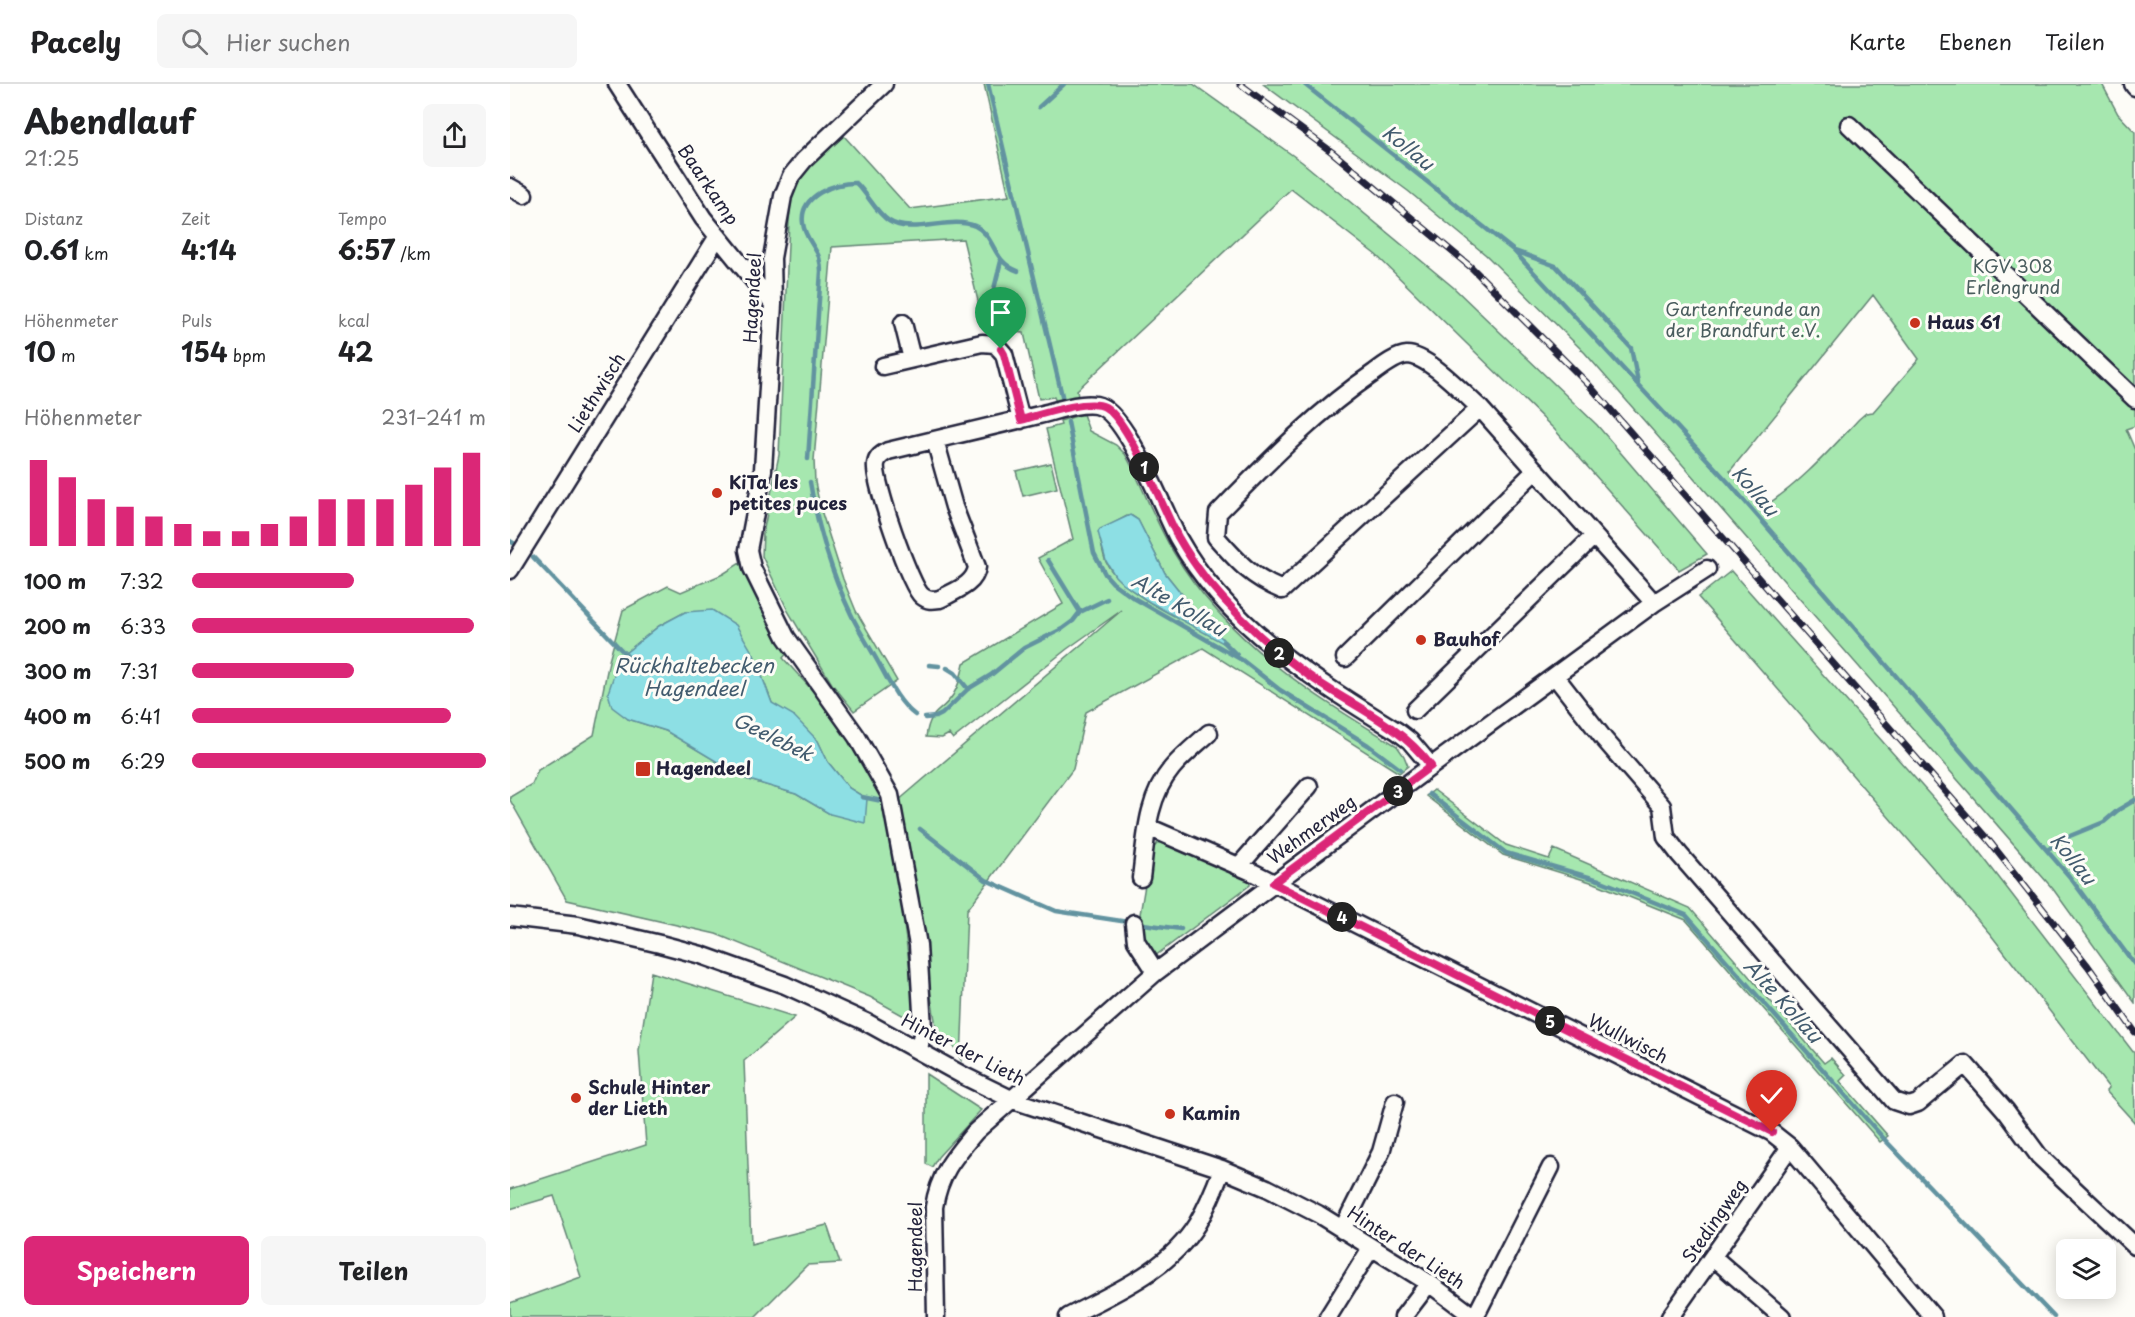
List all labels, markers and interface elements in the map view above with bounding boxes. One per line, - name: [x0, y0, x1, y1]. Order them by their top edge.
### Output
- search box: [157, 14, 577, 68]
- text: Pacely: [30, 20, 121, 63]
- icon: search: [178, 25, 211, 58]
- text: Hier suchen: [226, 25, 350, 58]
- text: Karte: [1849, 25, 1906, 57]
- text: Ebenen: [1939, 25, 2012, 57]
- text: Teilen: [2045, 25, 2105, 57]
- text: Abendlauf: [24, 95, 195, 145]
- button: share: [423, 104, 486, 167]
- water label: Kollau: [1376, 117, 1442, 179]
- street label: Baarkamp: [672, 138, 746, 230]
- text: 21:25: [24, 143, 79, 173]
- text: Distanz: [24, 206, 83, 230]
- text: Zeit: [181, 206, 210, 230]
- text: Tempo: [338, 206, 387, 230]
- text: 0.61: [24, 230, 79, 269]
- text: 4:14: [181, 230, 237, 269]
- text: 6:57: [338, 230, 395, 269]
- text: km: [79, 241, 108, 265]
- text: /km: [395, 241, 431, 265]
- street label: Hagendeel: [736, 252, 767, 344]
- park label: KGV 308 Erlengrund: [1966, 252, 2060, 300]
- pin: [975, 287, 1026, 349]
- park label: Gartenfreunde an der Brandfurt e.V.: [1665, 295, 1821, 343]
- icon: arrive: [984, 296, 1017, 329]
- text: Höhenmeter: [24, 308, 118, 332]
- text: Puls: [181, 308, 212, 332]
- text: kcal: [338, 308, 370, 332]
- place label: Haus 61: [1927, 308, 2001, 335]
- marker: Haus 61: [1908, 316, 1922, 330]
- text: 10: [24, 332, 56, 371]
- text: 154: [181, 332, 228, 371]
- text: 42: [338, 332, 373, 371]
- text: m: [56, 343, 75, 367]
- text: bpm: [228, 343, 266, 367]
- street label: Liethwisch: [560, 347, 631, 437]
- text: Höhenmeter: [24, 402, 142, 432]
- text: 231–241 m: [381, 402, 486, 432]
- pin: 1: [1129, 452, 1159, 482]
- text: 1: [1140, 455, 1148, 479]
- water label: Kollau: [1725, 458, 1788, 524]
- place label: KiTa les petites puces: [729, 468, 847, 516]
- marker: KiTa les petites puces: [710, 486, 724, 500]
- water label: Alte Kollau: [1127, 565, 1234, 644]
- text: 100 m: [24, 566, 86, 596]
- text: 7:32: [120, 566, 164, 596]
- text: 200 m: [24, 611, 91, 641]
- text: 6:33: [120, 611, 166, 641]
- place label: Bauhof: [1433, 625, 1501, 652]
- marker: Bauhof: [1414, 633, 1428, 647]
- pin: 2: [1264, 638, 1294, 668]
- text: 2: [1273, 641, 1285, 665]
- water label: Rückhaltebecken Hagendeel: [614, 650, 775, 703]
- text: 300 m: [24, 656, 92, 686]
- text: 7:31: [120, 656, 158, 686]
- text: 400 m: [24, 701, 92, 731]
- text: 6:41: [120, 701, 161, 731]
- water label: Geelebek: [728, 704, 819, 769]
- text: 500 m: [24, 746, 91, 776]
- text: 6:29: [120, 746, 165, 776]
- place label: Hagendeel: [656, 754, 751, 781]
- marker: Hagendeel: [634, 760, 652, 778]
- pin: 3: [1383, 776, 1413, 806]
- text: 3: [1393, 779, 1403, 803]
- street label: Wehmerweg: [1261, 787, 1361, 870]
- water label: Kollau: [2044, 826, 2105, 892]
- pin: 4: [1327, 902, 1357, 932]
- text: 4: [1337, 905, 1347, 929]
- water label: Alte Kollau: [1738, 951, 1831, 1051]
- street label: Hinter der Lieth: [897, 1006, 1030, 1091]
- pin: 5: [1535, 1006, 1565, 1036]
- street label: Wullwisch: [1584, 1006, 1673, 1069]
- text: 5: [1545, 1009, 1555, 1033]
- pin: [1746, 1070, 1797, 1132]
- place label: Schule Hinter der Lieth: [588, 1073, 711, 1121]
- icon: check: [1755, 1079, 1788, 1112]
- marker: Schule Hinter der Lieth: [569, 1091, 583, 1105]
- place label: Kamin: [1182, 1099, 1240, 1126]
- marker: Kamin: [1163, 1107, 1177, 1121]
- street label: Stedingweg: [1675, 1173, 1753, 1268]
- street label: Hinter der Lieth: [1343, 1198, 1471, 1295]
- street label: Hagendeel: [901, 1202, 928, 1292]
- button: Speichern: [24, 1236, 249, 1305]
- button: Teilen: [261, 1236, 486, 1305]
- map controls: [2056, 1239, 2116, 1299]
- button: layers: [2056, 1239, 2116, 1299]

